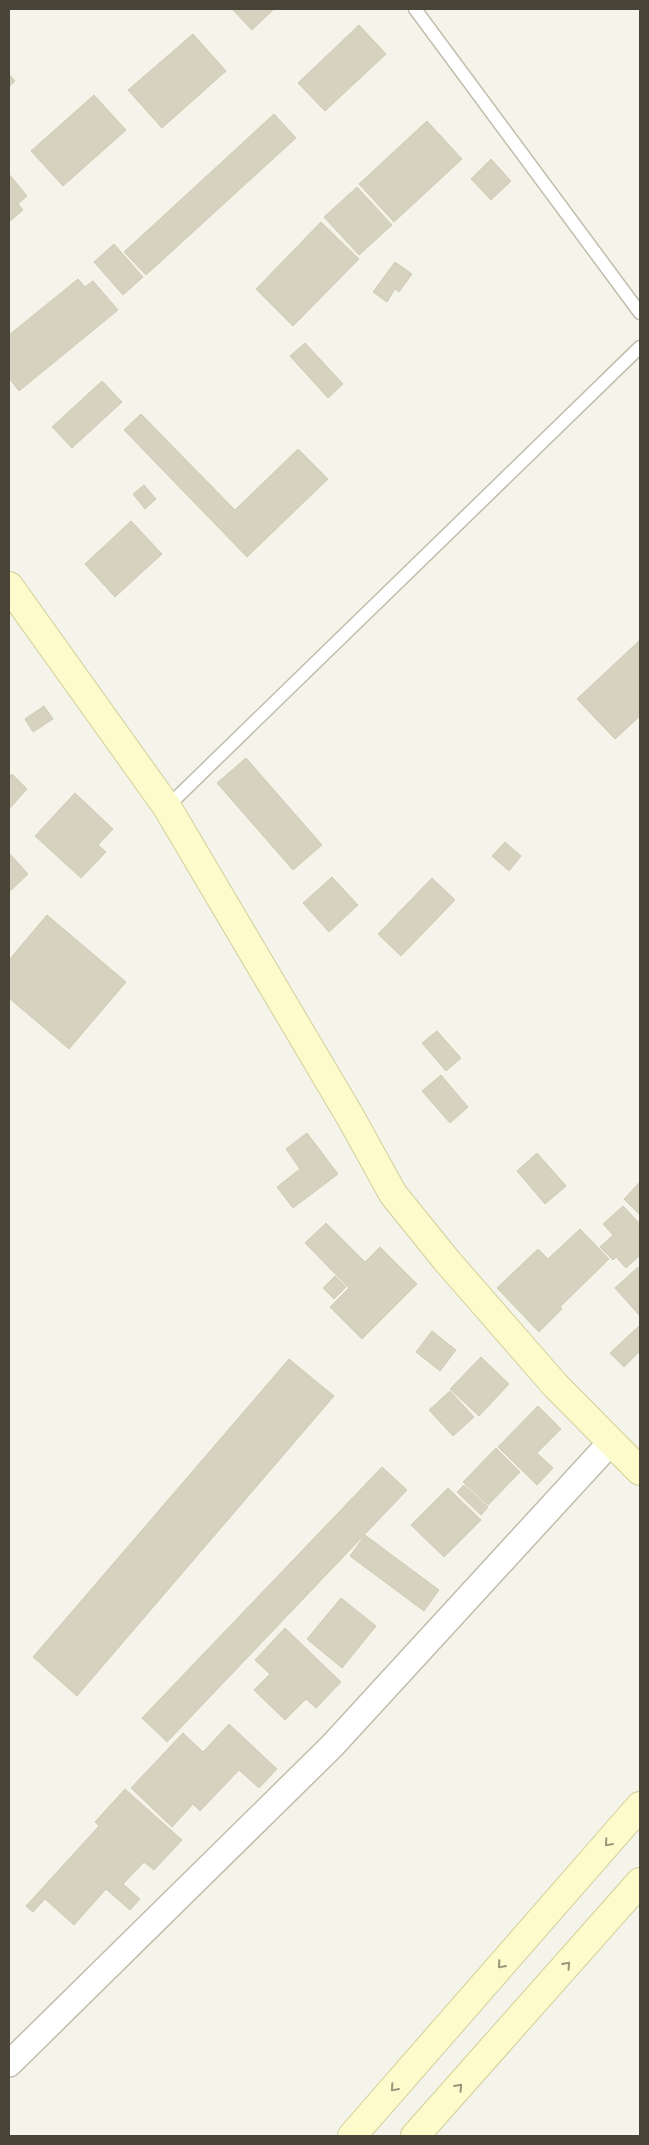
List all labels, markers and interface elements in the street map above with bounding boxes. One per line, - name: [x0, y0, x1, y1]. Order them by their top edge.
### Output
- one-way arrow: [605, 1837, 614, 1846]
- one-way arrow: [498, 1960, 507, 1969]
- one-way arrow: [561, 1962, 570, 1971]
- one-way arrow: [391, 2082, 400, 2091]
- one-way arrow: [453, 2083, 462, 2092]

